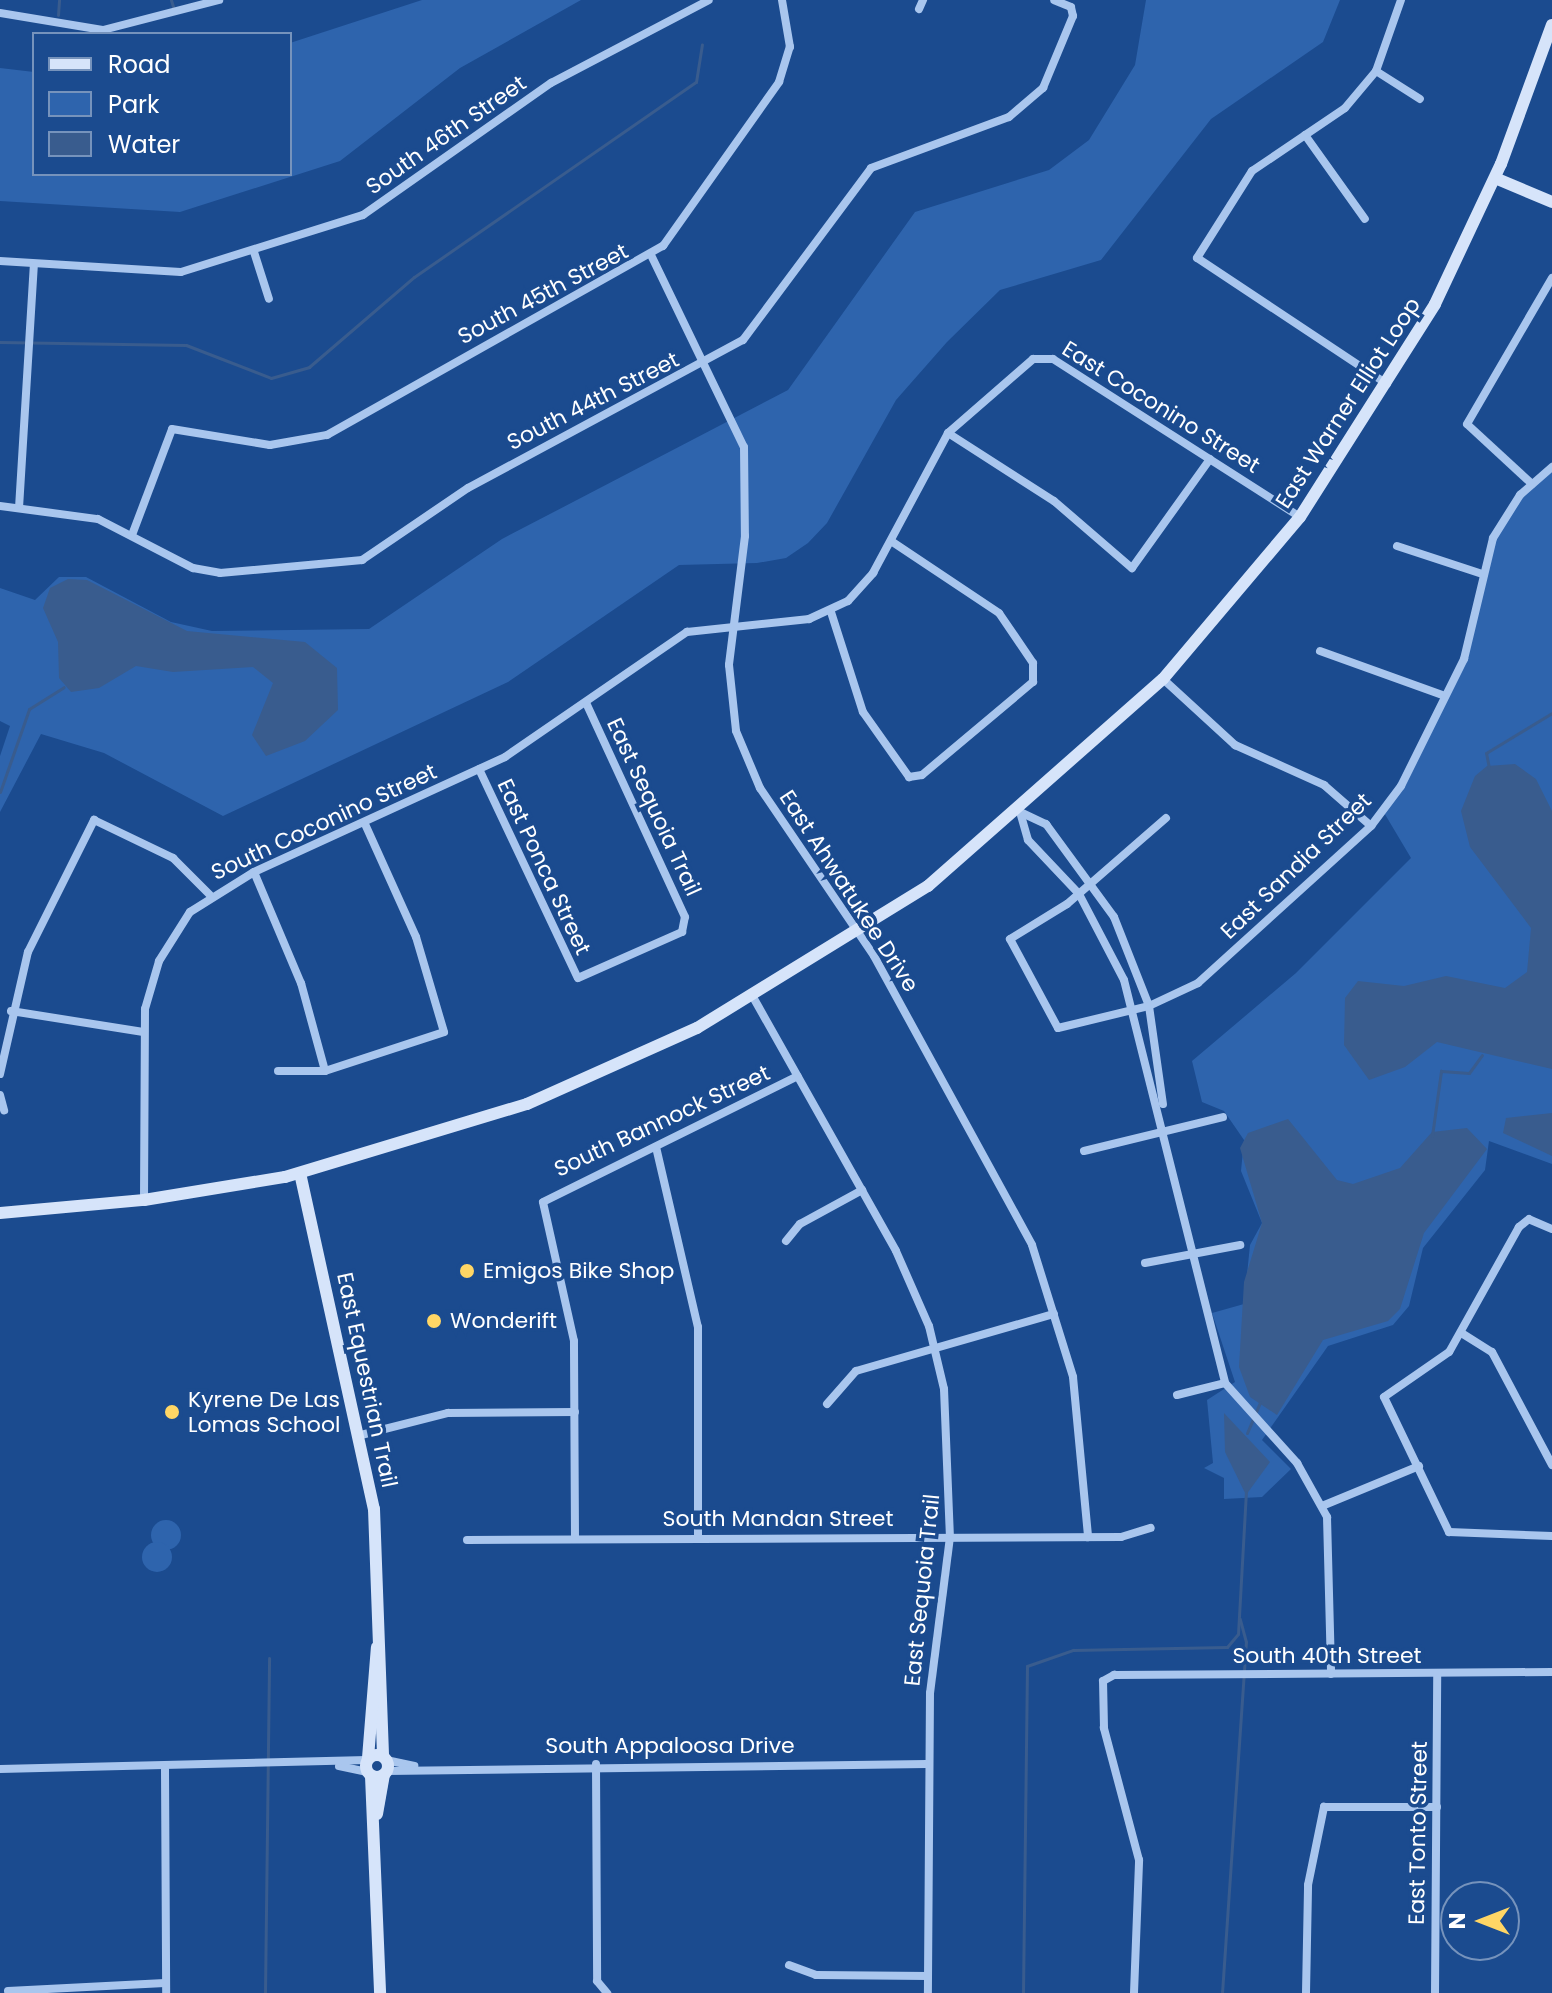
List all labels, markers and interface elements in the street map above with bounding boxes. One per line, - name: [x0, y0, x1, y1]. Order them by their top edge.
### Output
- legend: [32, 32, 292, 176]
- text: Road: [108, 48, 170, 81]
- street label: South 46th Street: [361, 70, 531, 200]
- text: Park: [108, 88, 159, 121]
- text: Water: [108, 128, 180, 161]
- street label: South 45th Street: [453, 238, 633, 350]
- street label: East Warner Elliot Loop: [1270, 293, 1426, 513]
- street label: East Coconino Street: [1057, 335, 1265, 479]
- street label: South 44th Street: [503, 346, 683, 456]
- street label: East Sequoia Trail: [601, 714, 707, 900]
- street label: South Coconino Street: [207, 758, 441, 886]
- street label: East Ponca Street: [492, 775, 596, 959]
- street label: East Ahwatukee Drive: [774, 785, 924, 997]
- street label: East Sandia Street: [1215, 787, 1377, 945]
- street label: South Bannock Street: [550, 1059, 774, 1183]
- place label: Emigos Bike Shop: [483, 1258, 674, 1284]
- marker: Emigos Bike Shop: [458, 1262, 476, 1280]
- street label: East Equestrian Trail: [331, 1270, 403, 1490]
- place label: Wonderift: [450, 1308, 557, 1334]
- marker: Wonderift: [425, 1312, 443, 1330]
- place label: Kyrene De Las Lomas School: [188, 1386, 340, 1438]
- marker: Kyrene De Las Lomas School: [163, 1403, 181, 1421]
- street label: East Sequoia Trail: [899, 1493, 945, 1687]
- street label: South Mandan Street: [662, 1506, 894, 1532]
- street label: South 40th Street: [1232, 1643, 1422, 1669]
- street label: South Appaloosa Drive: [545, 1733, 795, 1759]
- street label: East Tonto Street: [1403, 1741, 1433, 1925]
- north arrow: [1440, 1881, 1520, 1961]
- text: N: [1442, 1913, 1473, 1929]

